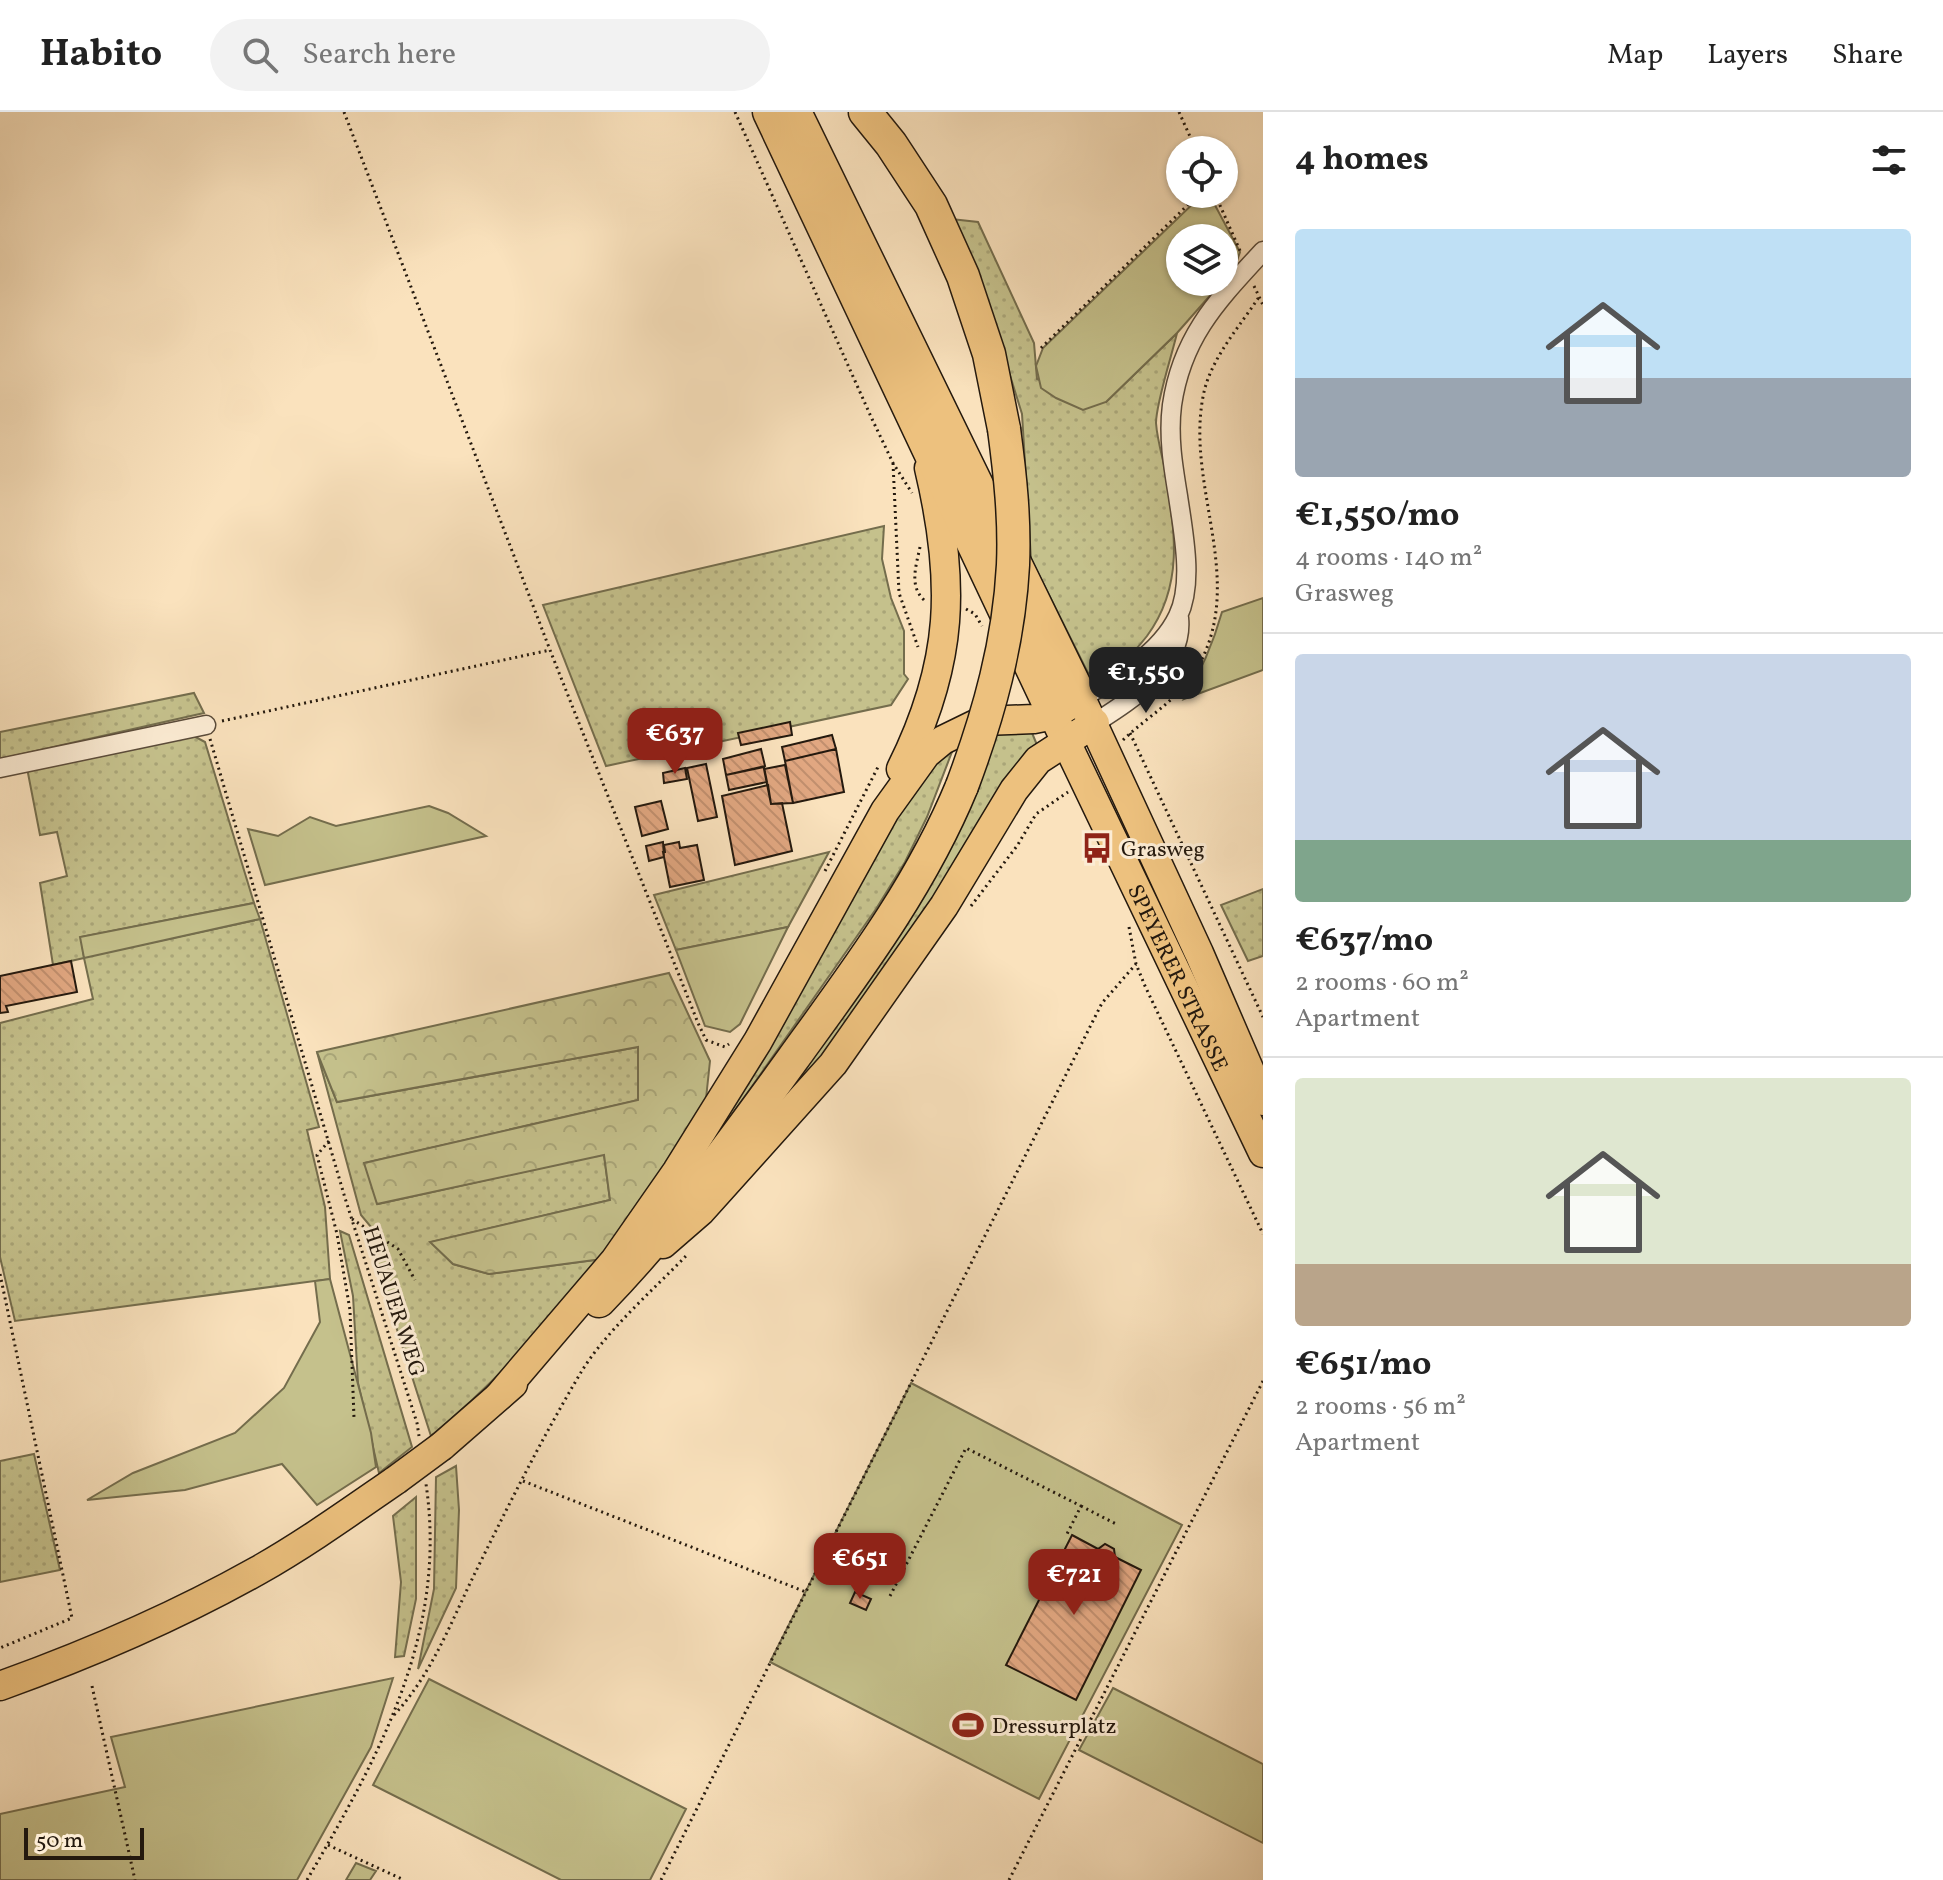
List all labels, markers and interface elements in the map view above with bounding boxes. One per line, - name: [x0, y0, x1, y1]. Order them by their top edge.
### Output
- search box: [210, 19, 770, 91]
- text: Habito: [40, 29, 162, 82]
- icon: search: [238, 33, 282, 77]
- text: Search here: [302, 34, 456, 76]
- text: Map: [1607, 36, 1663, 75]
- text: Layers: [1707, 36, 1788, 75]
- text: Share: [1832, 36, 1903, 75]
- map controls: [1166, 136, 1238, 296]
- button: locate: [1166, 136, 1238, 208]
- text: 4 homes: [1295, 137, 1429, 184]
- icon: filters: [1867, 138, 1911, 182]
- button: layers: [1166, 224, 1238, 296]
- icon: home: [1531, 281, 1675, 425]
- text: €1,550/mo: [1295, 493, 1459, 540]
- text: 4 rooms · 140 m²: [1295, 540, 1482, 576]
- text: Grasweg: [1295, 576, 1394, 612]
- pin: €1,550: [1081, 647, 1211, 715]
- text: €1,550: [1107, 655, 1185, 691]
- icon: home: [1531, 706, 1675, 850]
- pin: €637: [628, 708, 722, 776]
- text: €637: [646, 716, 704, 752]
- bus stop icon: Grasweg: [1080, 831, 1114, 865]
- place label: Grasweg: [1121, 835, 1205, 866]
- street label: SPEYERER STRASSE: [1118, 880, 1235, 1077]
- text: €637/mo: [1295, 918, 1433, 965]
- text: 2 rooms · 60 m²: [1295, 965, 1469, 1001]
- text: Apartment: [1295, 1001, 1420, 1037]
- icon: home: [1531, 1130, 1675, 1274]
- street label: HEUAUER WEG: [354, 1223, 432, 1381]
- text: €651/mo: [1295, 1342, 1432, 1389]
- text: 2 rooms · 56 m²: [1295, 1389, 1466, 1425]
- text: Apartment: [1295, 1425, 1420, 1461]
- pin: €651: [813, 1533, 907, 1601]
- text: €651: [832, 1541, 888, 1577]
- pin: €721: [1027, 1549, 1121, 1617]
- text: €721: [1046, 1557, 1102, 1593]
- sports icon: Dressurplatz: [951, 1708, 985, 1742]
- place label: Dressurplatz: [992, 1712, 1117, 1743]
- scale bar: [24, 1824, 144, 1860]
- text: 50 m: [36, 1826, 83, 1857]

